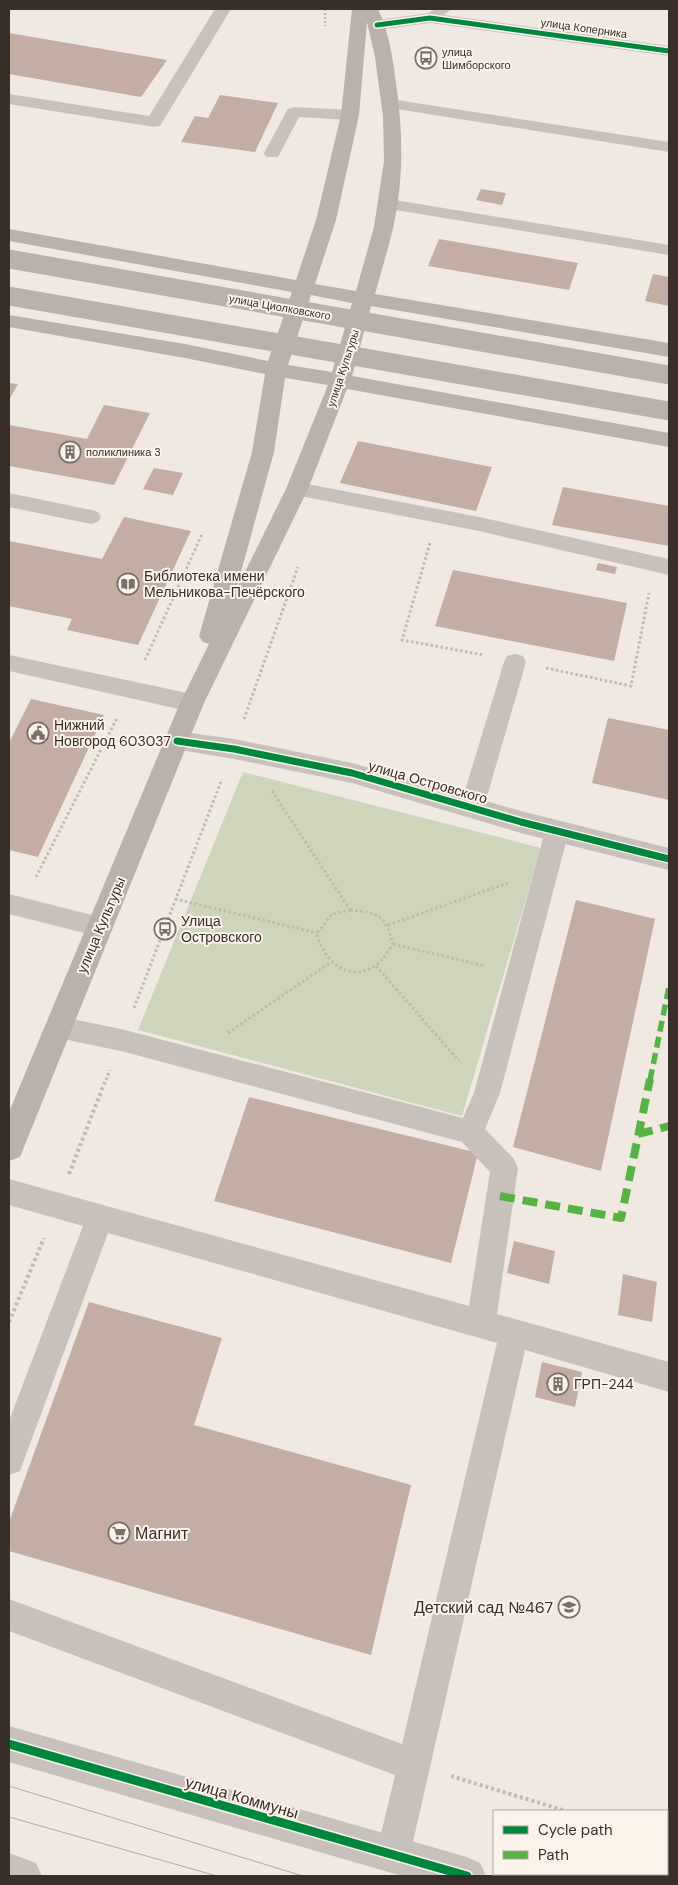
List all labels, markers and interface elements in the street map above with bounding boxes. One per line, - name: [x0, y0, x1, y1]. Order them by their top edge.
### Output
- street label: улица Коперника: [540, 15, 629, 41]
- place label: улица Шимборского: [442, 45, 511, 72]
- bus stop icon: улица Шимборского: [414, 46, 438, 70]
- street label: улица Циолковского: [228, 291, 332, 323]
- street label: улица Культуры: [324, 327, 362, 409]
- building icon: поликлиника 3: [58, 440, 82, 464]
- place label: поликлиника 3: [86, 445, 161, 459]
- place label: Библиотека имени Мельникова-Печёрского: [144, 567, 305, 601]
- library icon: Библиотека имени Мельникова-Печёрского: [116, 572, 140, 596]
- place label: Нижний Новгород 603037: [54, 716, 171, 750]
- public building icon: Нижний Новгород 603037: [26, 721, 50, 745]
- street label: улица Островского: [366, 756, 490, 808]
- street label: улица Культуры: [73, 874, 129, 976]
- place label: Улица Островского: [181, 912, 262, 946]
- bus stop icon: Улица Островского: [153, 917, 177, 941]
- building icon: ГРП-244: [546, 1372, 570, 1396]
- place label: ГРП-244: [574, 1375, 634, 1393]
- supermarket icon: Магнит: [107, 1521, 131, 1545]
- place label: Магнит: [135, 1523, 189, 1544]
- school or university icon: Детский сад №467: [557, 1595, 581, 1619]
- place label: Детский сад №467: [414, 1597, 553, 1618]
- street label: улица Коммуны: [183, 1771, 301, 1824]
- legend: [493, 1810, 668, 1875]
- text: Cycle path: [538, 1820, 613, 1840]
- text: Path: [538, 1845, 569, 1865]

